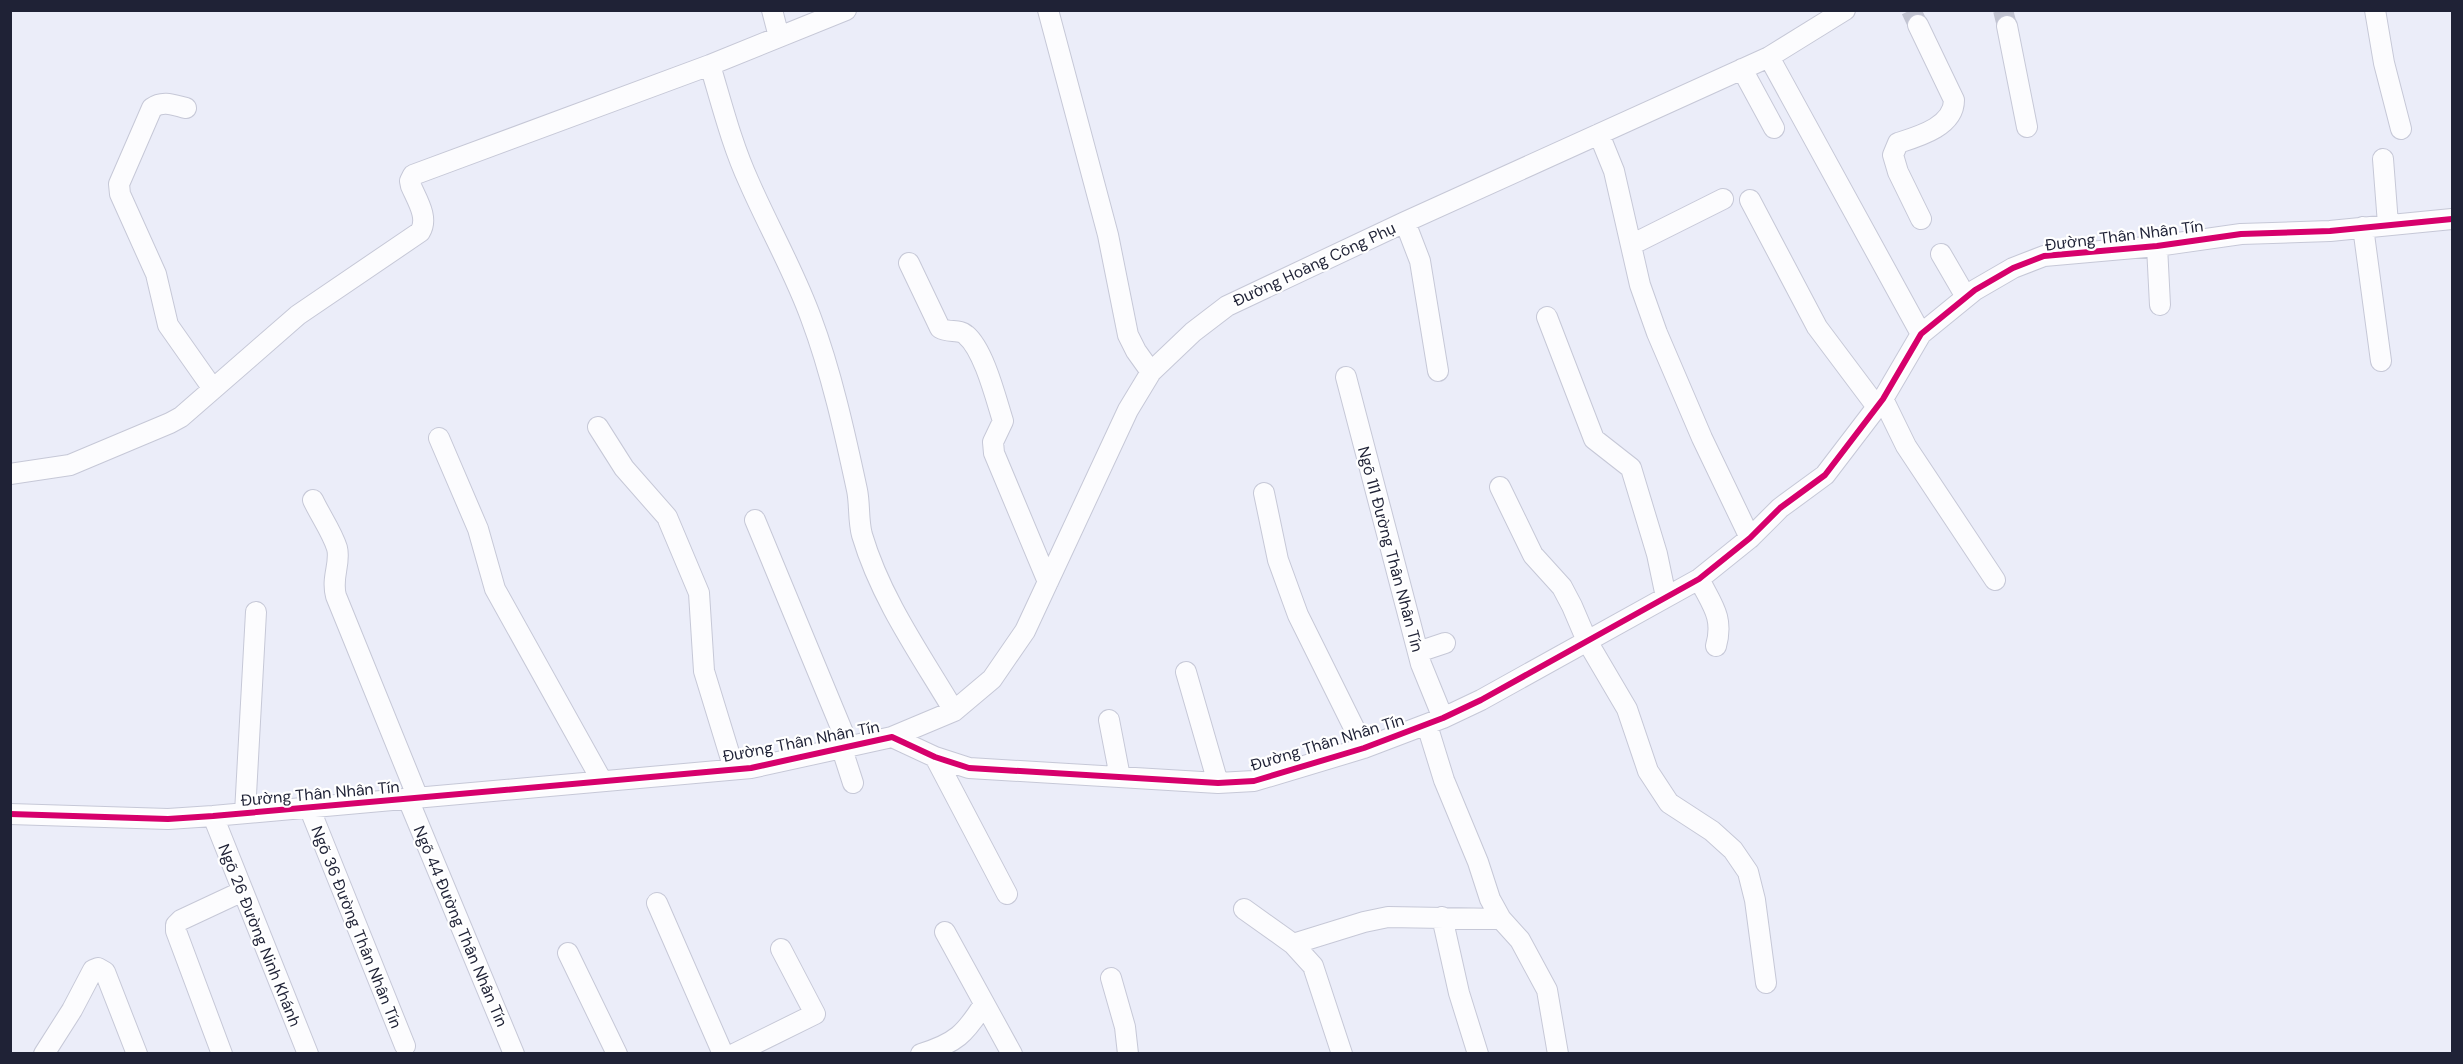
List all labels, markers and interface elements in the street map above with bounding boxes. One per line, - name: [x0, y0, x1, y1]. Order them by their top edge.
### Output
- street label: Đường Thân Nhân Tín: [2044, 215, 2204, 256]
- street label: Đường Hoàng Công Phụ: [1230, 218, 1399, 311]
- street label: Ngõ 111 Đường Thân Nhân Tín: [1353, 444, 1428, 654]
- street label: Đường Thân Nhân Tín: [1248, 709, 1406, 776]
- street label: Đường Thân Nhân Tín: [721, 716, 881, 767]
- street label: Đường Thân Nhân Tín: [240, 776, 400, 811]
- street label: Ngõ 44 Đường Thân Nhân Tín: [409, 822, 512, 1030]
- street label: Ngõ 36 Đường Thân Nhân Tín: [306, 823, 407, 1032]
- street label: Ngõ 26 Đường Ninh Khánh: [213, 841, 306, 1030]

